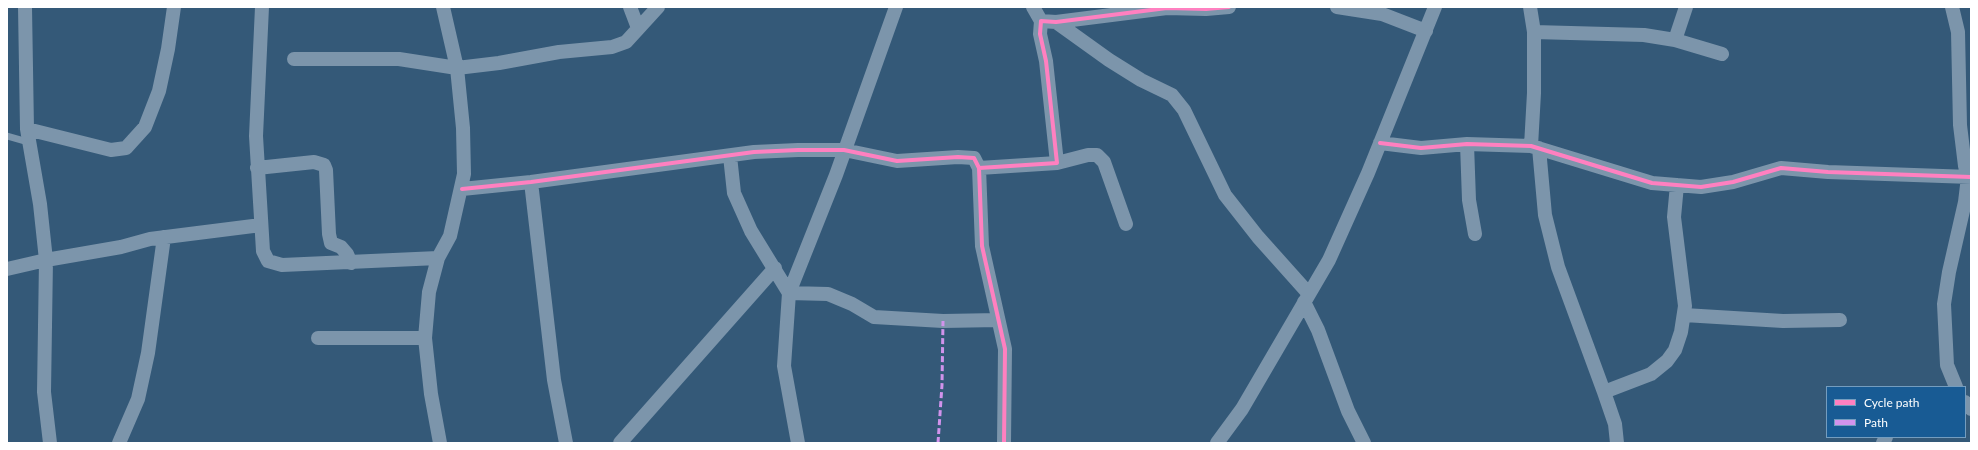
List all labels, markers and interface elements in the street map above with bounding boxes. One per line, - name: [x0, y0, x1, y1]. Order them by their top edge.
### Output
- legend: [1826, 386, 1966, 438]
- text: Cycle path: [1864, 395, 1919, 410]
- text: Path: [1864, 415, 1888, 430]

